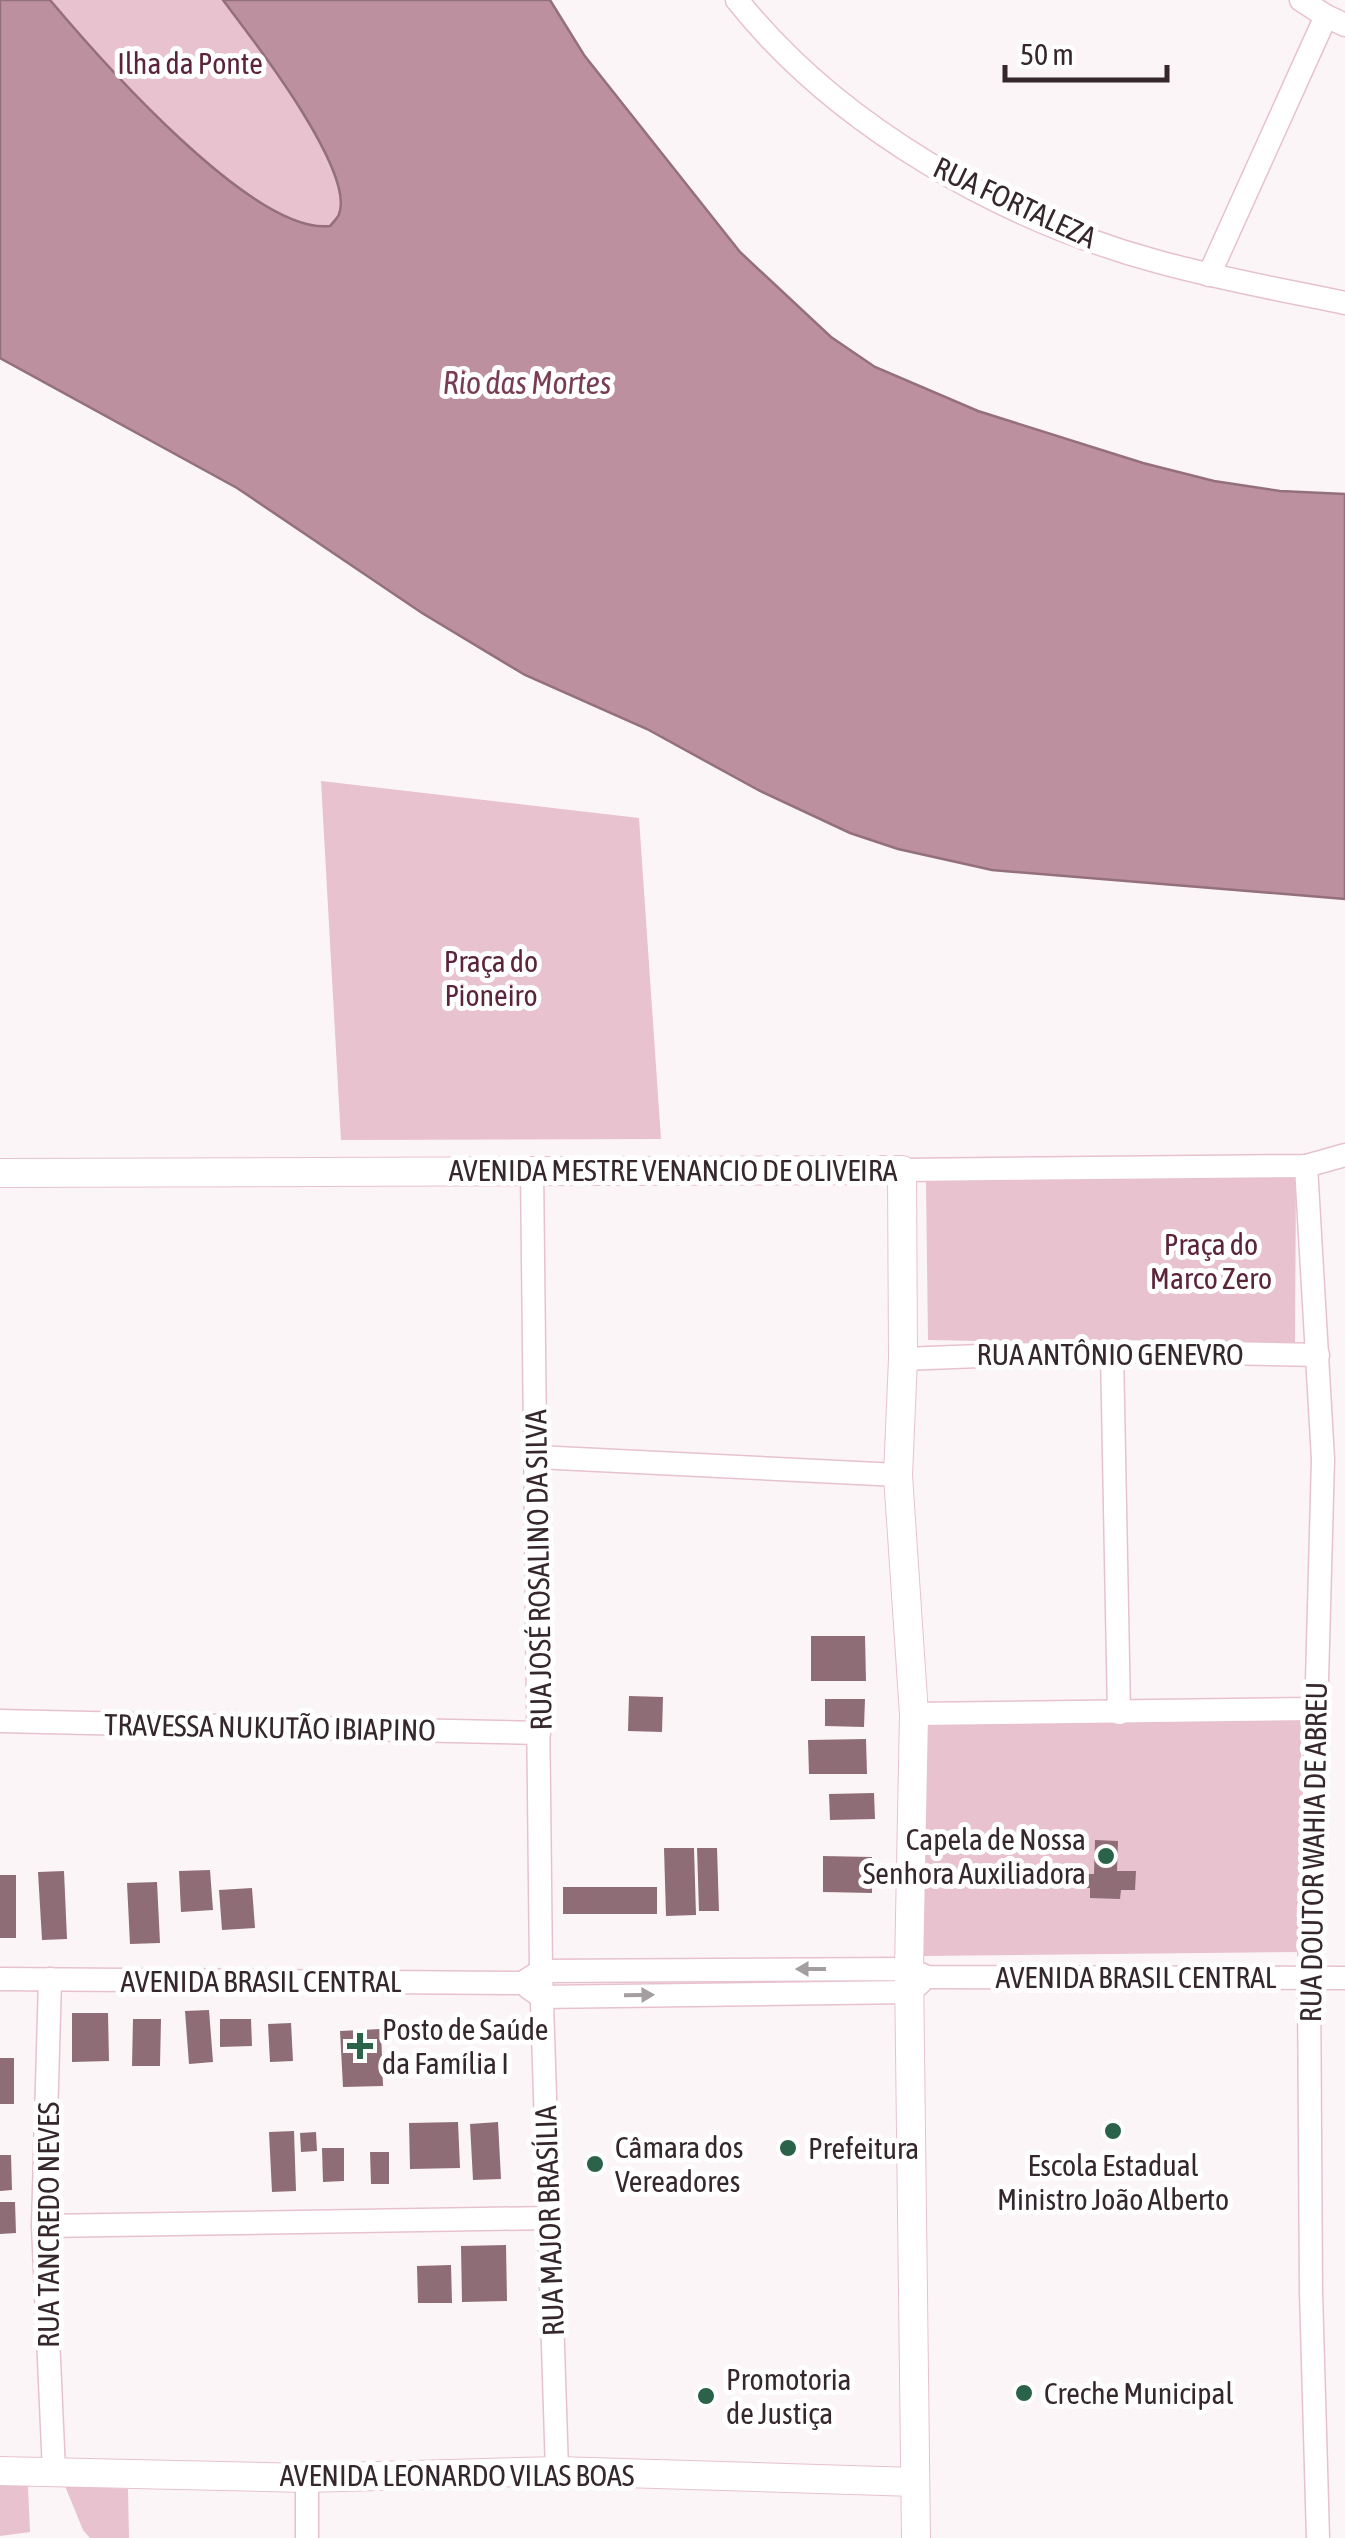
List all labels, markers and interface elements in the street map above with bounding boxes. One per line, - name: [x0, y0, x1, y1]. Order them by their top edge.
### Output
- scale bar: [1005, 20, 1168, 82]
- text: 50 m: [1020, 37, 1074, 71]
- park label: Ilha da Ponte: [117, 46, 263, 80]
- street label: RUA FORTALEZA: [928, 150, 1102, 255]
- water label: Rio das Mortes: [443, 364, 611, 401]
- park label: Praça do Pioneiro: [444, 944, 538, 1012]
- street label: AVENIDA MESTRE VENANCIO DE OLIVEIRA: [449, 1153, 898, 1187]
- park label: Praça do Marco Zero: [1150, 1227, 1272, 1295]
- street label: RUA ANTÔNIO GENEVRO: [976, 1337, 1244, 1371]
- street label: RUA JOSÉ ROSALINO DA SILVA: [518, 1409, 558, 1731]
- street label: RUA DOUTOR WAHIA DE ABREU: [1293, 1681, 1333, 2023]
- street label: TRAVESSA NUKUTÃO IBIAPINO: [104, 1707, 436, 1747]
- place label: Capela de Nossa Senhora Auxiliadora: [863, 1822, 1086, 1890]
- marker: Capela de Nossa Senhora Auxiliadora: [1095, 1845, 1117, 1867]
- street label: AVENIDA BRASIL CENTRAL: [996, 1960, 1277, 1994]
- one-way arrow: [795, 1961, 827, 1977]
- street label: AVENIDA BRASIL CENTRAL: [121, 1964, 402, 1998]
- one-way arrow: [624, 1987, 656, 2003]
- place label: Posto de Saúde da Família I: [382, 2012, 548, 2080]
- marker: Posto de Saúde da Família I: [347, 2033, 373, 2059]
- street label: RUA TANCREDO NEVES: [31, 2102, 65, 2348]
- street label: RUA MAJOR BRASÍLIA: [528, 2105, 570, 2337]
- marker: Escola Estadual Ministro João Alberto: [1102, 2120, 1124, 2142]
- place label: Câmara dos Vereadores: [615, 2130, 743, 2198]
- place label: Prefeitura: [808, 2131, 919, 2165]
- marker: Prefeitura: [777, 2137, 799, 2159]
- place label: Escola Estadual Ministro João Alberto: [997, 2148, 1229, 2216]
- marker: Câmara dos Vereadores: [584, 2153, 606, 2175]
- place label: Promotoria de Justiça: [726, 2362, 852, 2430]
- place label: Creche Municipal: [1044, 2376, 1233, 2410]
- marker: Creche Municipal: [1013, 2382, 1035, 2404]
- marker: Promotoria de Justiça: [695, 2385, 717, 2407]
- street label: AVENIDA LEONARDO VILAS BOAS: [280, 2458, 634, 2492]

